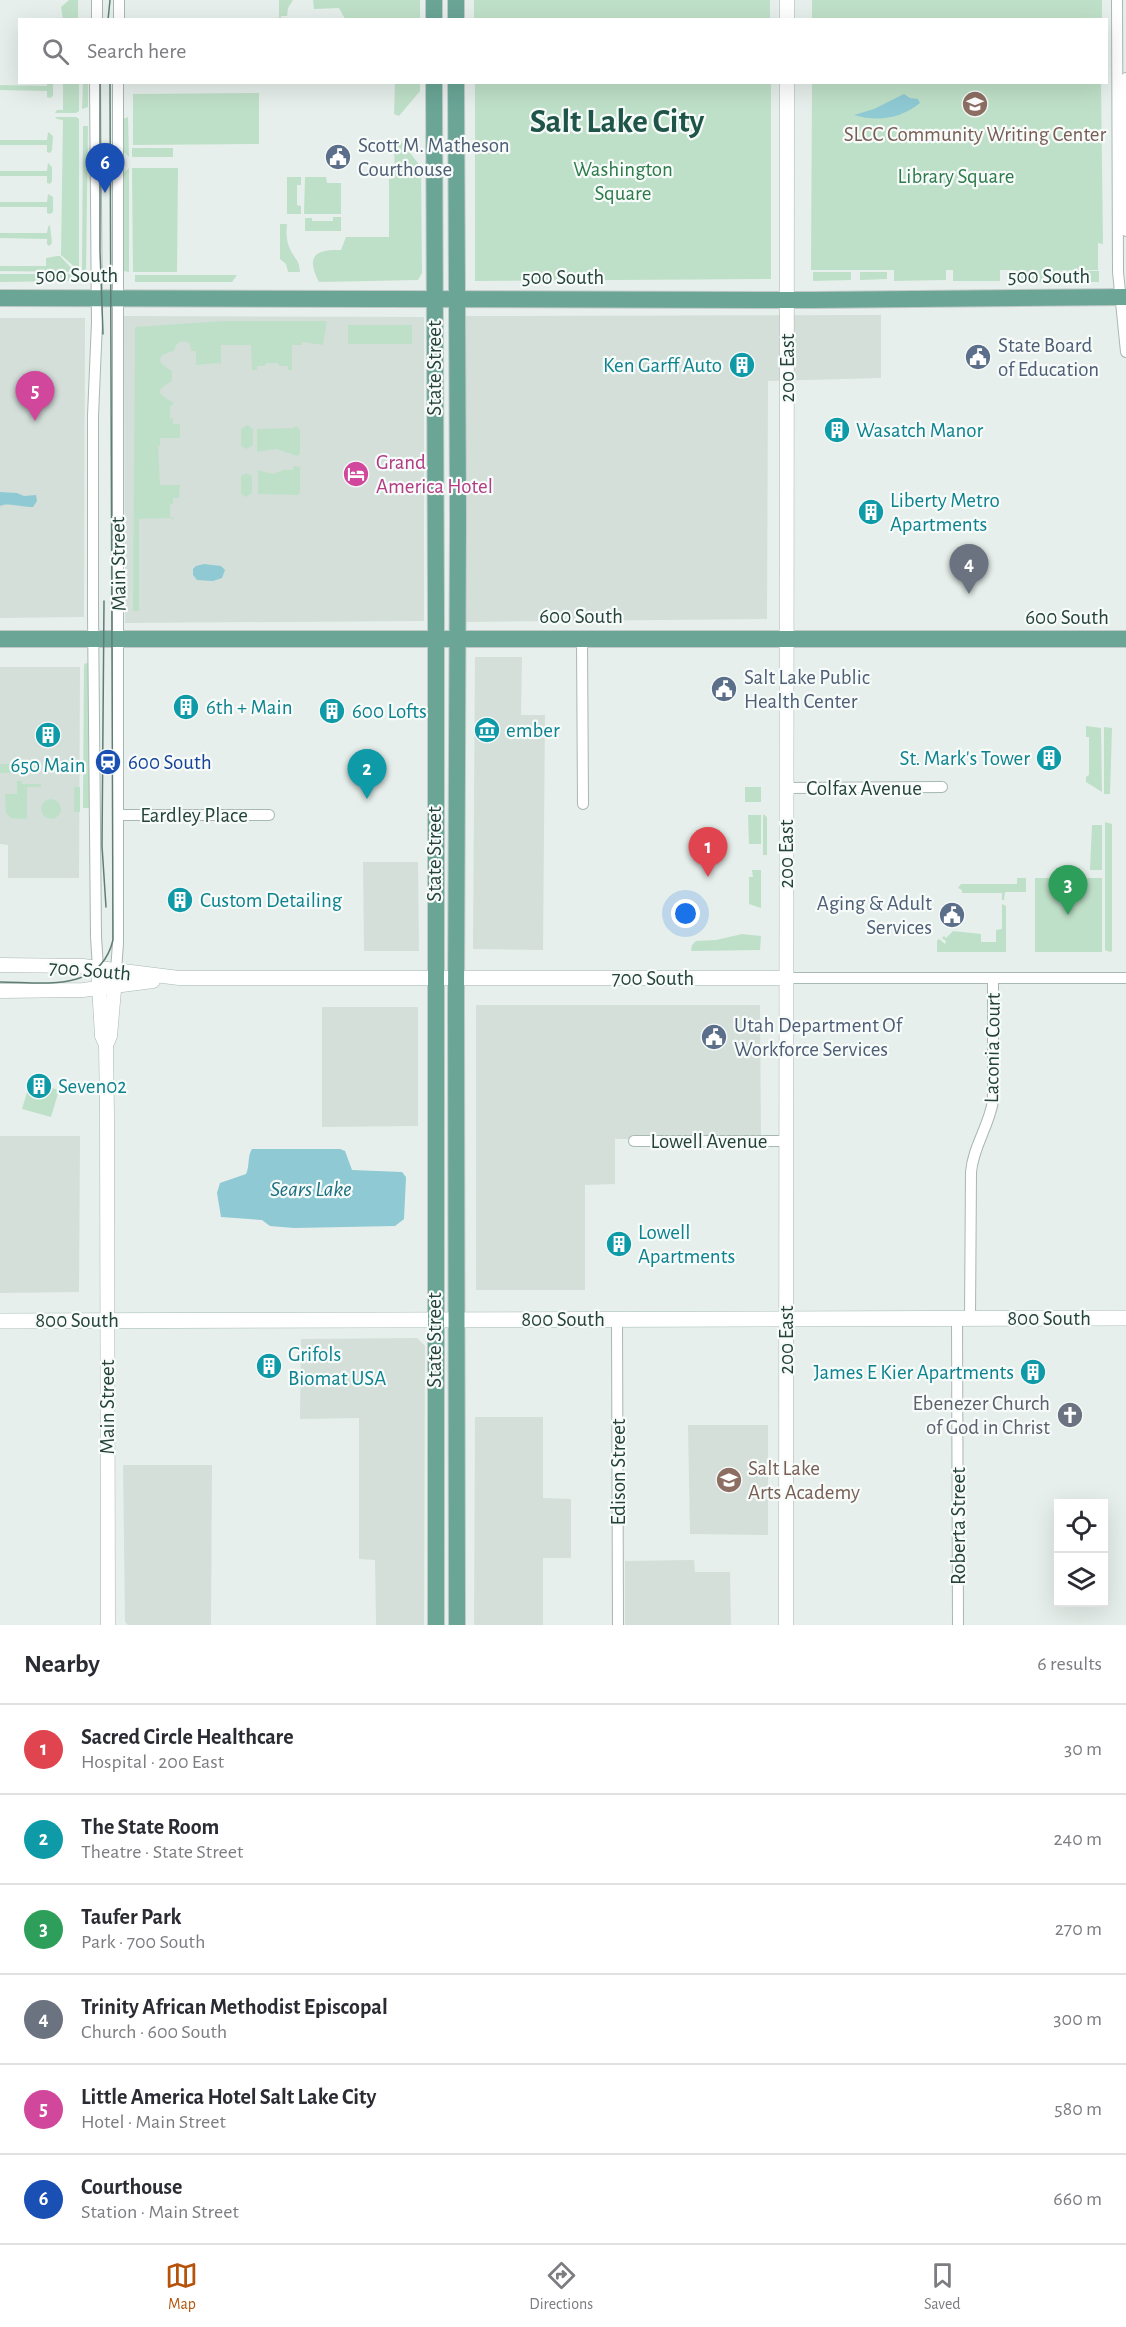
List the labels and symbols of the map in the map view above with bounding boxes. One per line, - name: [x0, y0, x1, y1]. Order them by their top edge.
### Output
- school or university icon: SLCC Community Writing Center: [960, 89, 990, 119]
- district label: Salt Lake City: [530, 106, 705, 139]
- place label: SLCC Community Writing Center: [844, 124, 1107, 145]
- place label: Scott M. Matheson Courthouse: [358, 135, 510, 180]
- public building icon: Scott M. Matheson Courthouse: [323, 142, 353, 172]
- pin: 6: [86, 144, 124, 193]
- park label: Washington Square: [573, 159, 673, 204]
- park label: Library Square: [898, 166, 1014, 187]
- street label: 500 South: [36, 265, 118, 286]
- street label: 500 South: [1008, 266, 1090, 287]
- street label: 500 South: [522, 267, 604, 288]
- street label: State Street: [424, 320, 445, 416]
- street label: 200 East: [777, 333, 798, 403]
- place label: State Board of Education: [998, 335, 1099, 380]
- public building icon: State Board of Education: [963, 342, 993, 372]
- building icon: Ken Garff Auto: [727, 350, 757, 380]
- place label: Ken Garff Auto: [603, 355, 722, 376]
- pin: 5: [15, 372, 54, 421]
- building icon: Wasatch Manor: [822, 415, 852, 445]
- place label: Wasatch Manor: [856, 420, 983, 441]
- place label: Grand America Hotel: [376, 452, 493, 497]
- hotel icon: Grand America Hotel: [341, 459, 371, 489]
- place label: Liberty Metro Apartments: [890, 490, 1000, 535]
- building icon: Liberty Metro Apartments: [856, 497, 886, 527]
- street label: Main Street: [107, 516, 130, 612]
- pin: 4: [950, 544, 988, 594]
- street label: 600 South: [539, 606, 623, 627]
- street label: 600 South: [1025, 607, 1109, 628]
- place label: Salt Lake Public Health Center: [744, 667, 870, 712]
- public building icon: Salt Lake Public Health Center: [709, 674, 739, 704]
- building icon: 6th + Main: [171, 692, 201, 722]
- building icon: 600 Lofts: [317, 696, 347, 726]
- place label: 6th + Main: [206, 697, 292, 718]
- place label: 600 Lofts: [352, 701, 427, 722]
- museum icon: ember: [472, 715, 502, 745]
- building icon: 650 Main: [33, 720, 63, 750]
- place label: ember: [506, 720, 560, 741]
- building icon: St. Mark's Tower: [1034, 743, 1064, 773]
- station icon: 600 South: [93, 747, 123, 777]
- place label: St. Mark's Tower: [900, 748, 1030, 769]
- pin: 2: [348, 750, 386, 799]
- place label: 600 South: [128, 752, 212, 773]
- place label: 650 Main: [10, 755, 86, 776]
- street label: Colfax Avenue: [806, 778, 922, 799]
- street label: Eardley Place: [140, 805, 248, 826]
- street label: State Street: [424, 806, 445, 902]
- street label: 200 East: [776, 819, 797, 889]
- pin: 1: [688, 828, 728, 877]
- pin: 3: [1048, 866, 1088, 915]
- building icon: Custom Detailing: [165, 885, 195, 915]
- place label: Custom Detailing: [200, 890, 343, 911]
- place label: Aging & Adult Services: [817, 893, 932, 938]
- your location: [671, 899, 700, 928]
- public building icon: Aging & Adult Services: [937, 900, 967, 930]
- street label: 700 South: [48, 956, 132, 985]
- street label: 700 South: [612, 968, 694, 989]
- street label: Laconia Court: [981, 992, 1004, 1103]
- place label: Utah Department Of Workforce Services: [734, 1015, 904, 1060]
- public building icon: Utah Department Of Workforce Services: [699, 1022, 729, 1052]
- building icon: Seven02: [24, 1071, 54, 1101]
- place label: Seven02: [58, 1076, 127, 1097]
- street label: Lowell Avenue: [650, 1131, 768, 1152]
- water label: Sears Lake: [270, 1178, 352, 1200]
- place label: Lowell Apartments: [638, 1222, 735, 1267]
- building icon: Lowell Apartments: [604, 1229, 634, 1259]
- street label: State Street: [424, 1292, 445, 1388]
- street label: 200 East: [776, 1305, 797, 1375]
- street label: 800 South: [1007, 1308, 1091, 1329]
- street label: 800 South: [521, 1309, 605, 1330]
- street label: 800 South: [35, 1310, 119, 1331]
- place label: Grifols Biomat USA: [288, 1344, 386, 1389]
- building icon: Grifols Biomat USA: [254, 1351, 284, 1381]
- building icon: James E Kier Apartments: [1018, 1357, 1048, 1387]
- street label: Main Street: [97, 1359, 118, 1454]
- place label: James E Kier Apartments: [813, 1362, 1014, 1383]
- place label: Ebenezer Church of God in Christ: [913, 1393, 1050, 1438]
- church icon: Ebenezer Church of God in Christ: [1055, 1400, 1085, 1430]
- street label: Edison Street: [608, 1418, 629, 1526]
- place label: Salt Lake Arts Academy: [748, 1458, 860, 1503]
- school or university icon: Salt Lake Arts Academy: [714, 1465, 744, 1495]
- street label: Roberta Street: [948, 1467, 969, 1585]

